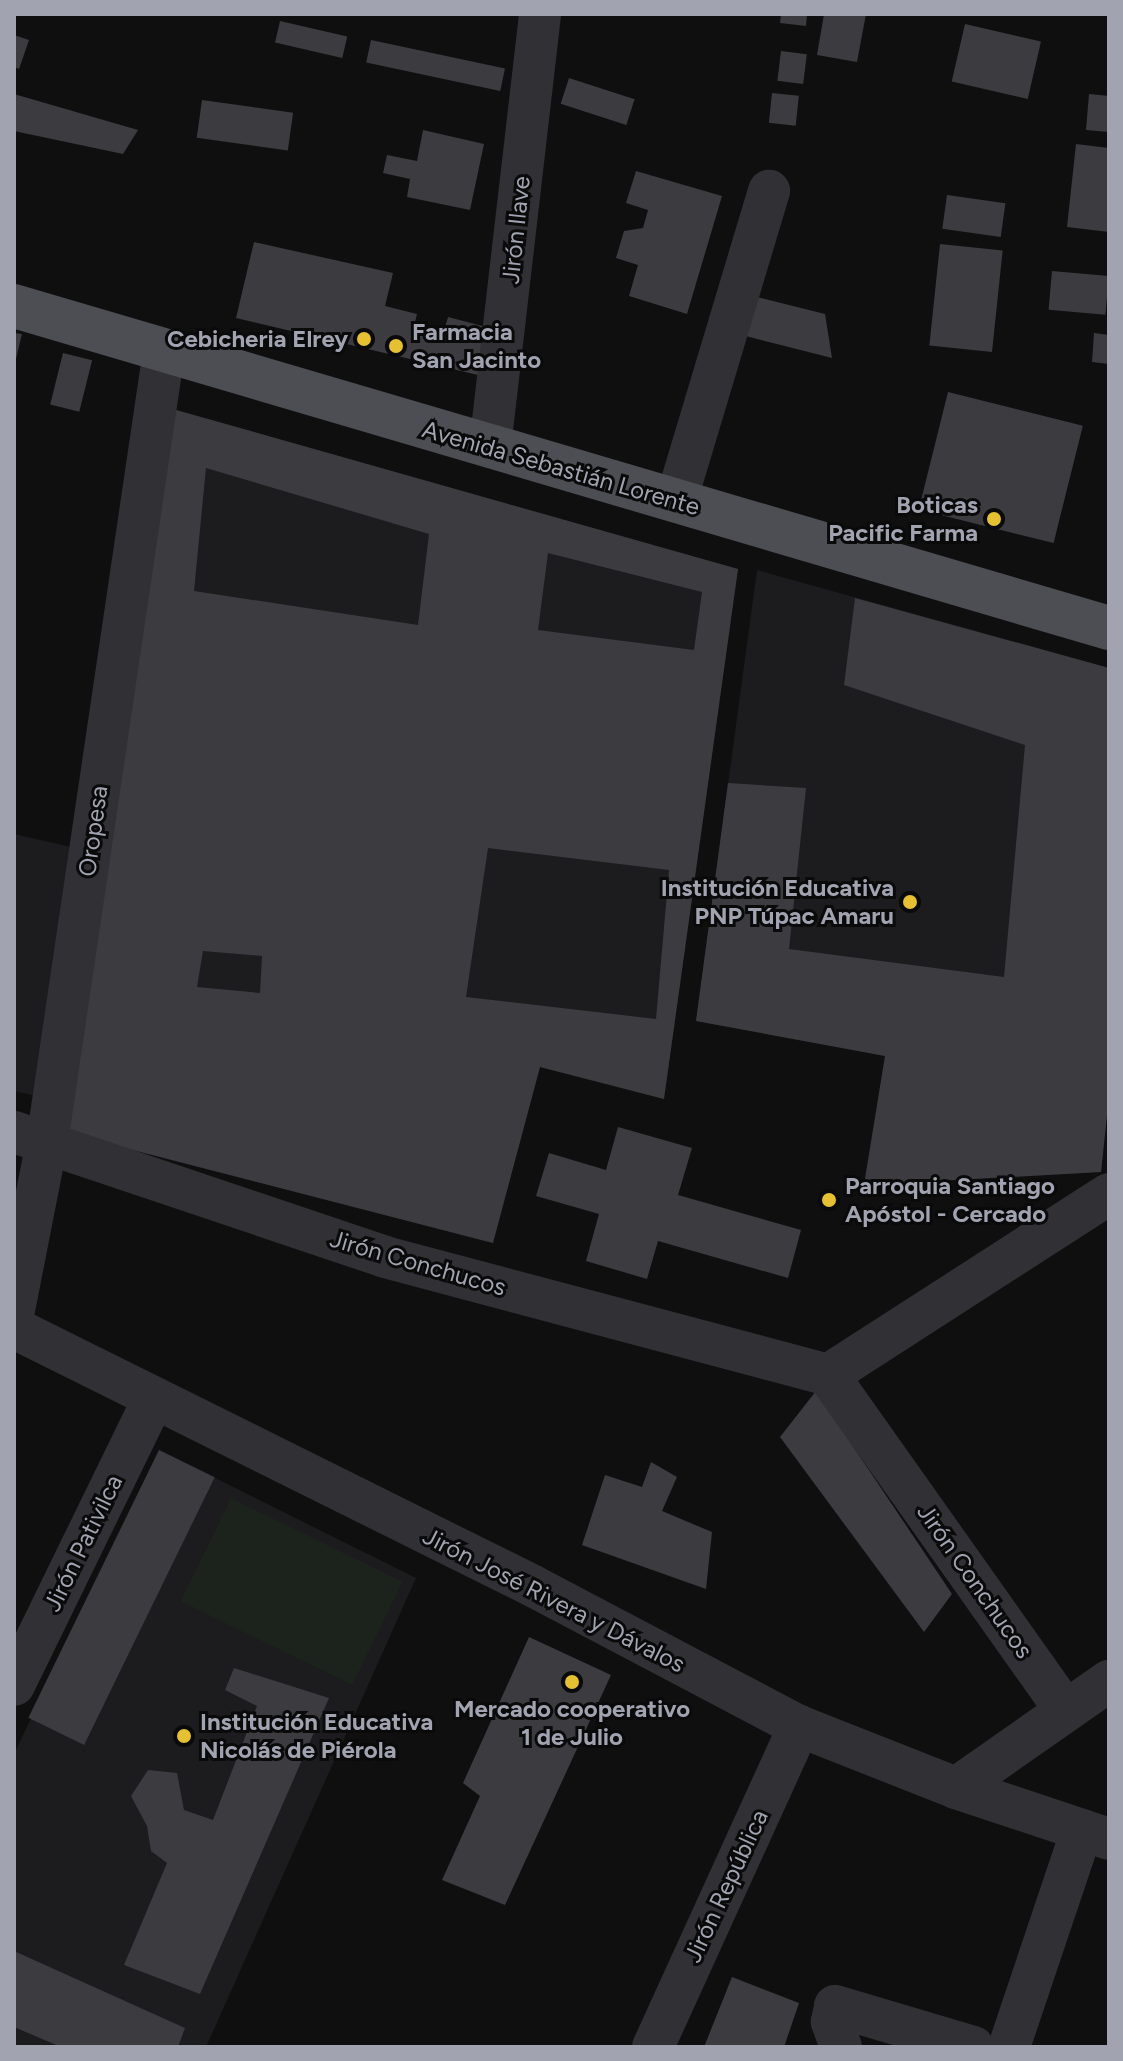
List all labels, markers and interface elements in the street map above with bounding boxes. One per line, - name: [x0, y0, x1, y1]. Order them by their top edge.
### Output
- street label: Jirón Ilave: [496, 175, 536, 285]
- place label: Farmacia San Jacinto: [412, 318, 541, 374]
- place label: Cebicheria Elrey: [167, 325, 348, 353]
- marker: Cebicheria Elrey: [355, 330, 373, 348]
- marker: Farmacia San Jacinto: [387, 337, 405, 355]
- street label: Avenida Sebastián Lorente: [419, 415, 703, 521]
- place label: Boticas Pacific Farma: [828, 491, 978, 547]
- marker: Boticas Pacific Farma: [985, 510, 1003, 528]
- street label: Oropesa: [72, 784, 114, 878]
- place label: Institución Educativa PNP Túpac Amaru: [661, 874, 894, 930]
- marker: Institución Educativa PNP Túpac Amaru: [901, 893, 919, 911]
- place label: Parroquia Santiago Apóstol - Cercado: [845, 1172, 1055, 1228]
- marker: Parroquia Santiago Apóstol - Cercado: [820, 1191, 838, 1209]
- street label: Jirón Conchucos: [327, 1224, 509, 1302]
- street label: Jirón Pativilca: [38, 1470, 128, 1616]
- street label: Jirón Conchucos: [911, 1498, 1039, 1664]
- street label: Jirón José Rivera y Dávalos: [418, 1521, 690, 1679]
- marker: Mercado cooperativo 1 de Julio: [563, 1673, 581, 1691]
- place label: Mercado cooperativo 1 de Julio: [454, 1695, 690, 1751]
- place label: Institución Educativa Nicolás de Piérola: [200, 1708, 433, 1764]
- marker: Institución Educativa Nicolás de Piérola: [175, 1727, 193, 1745]
- street label: Jirón República: [678, 1805, 774, 1967]

